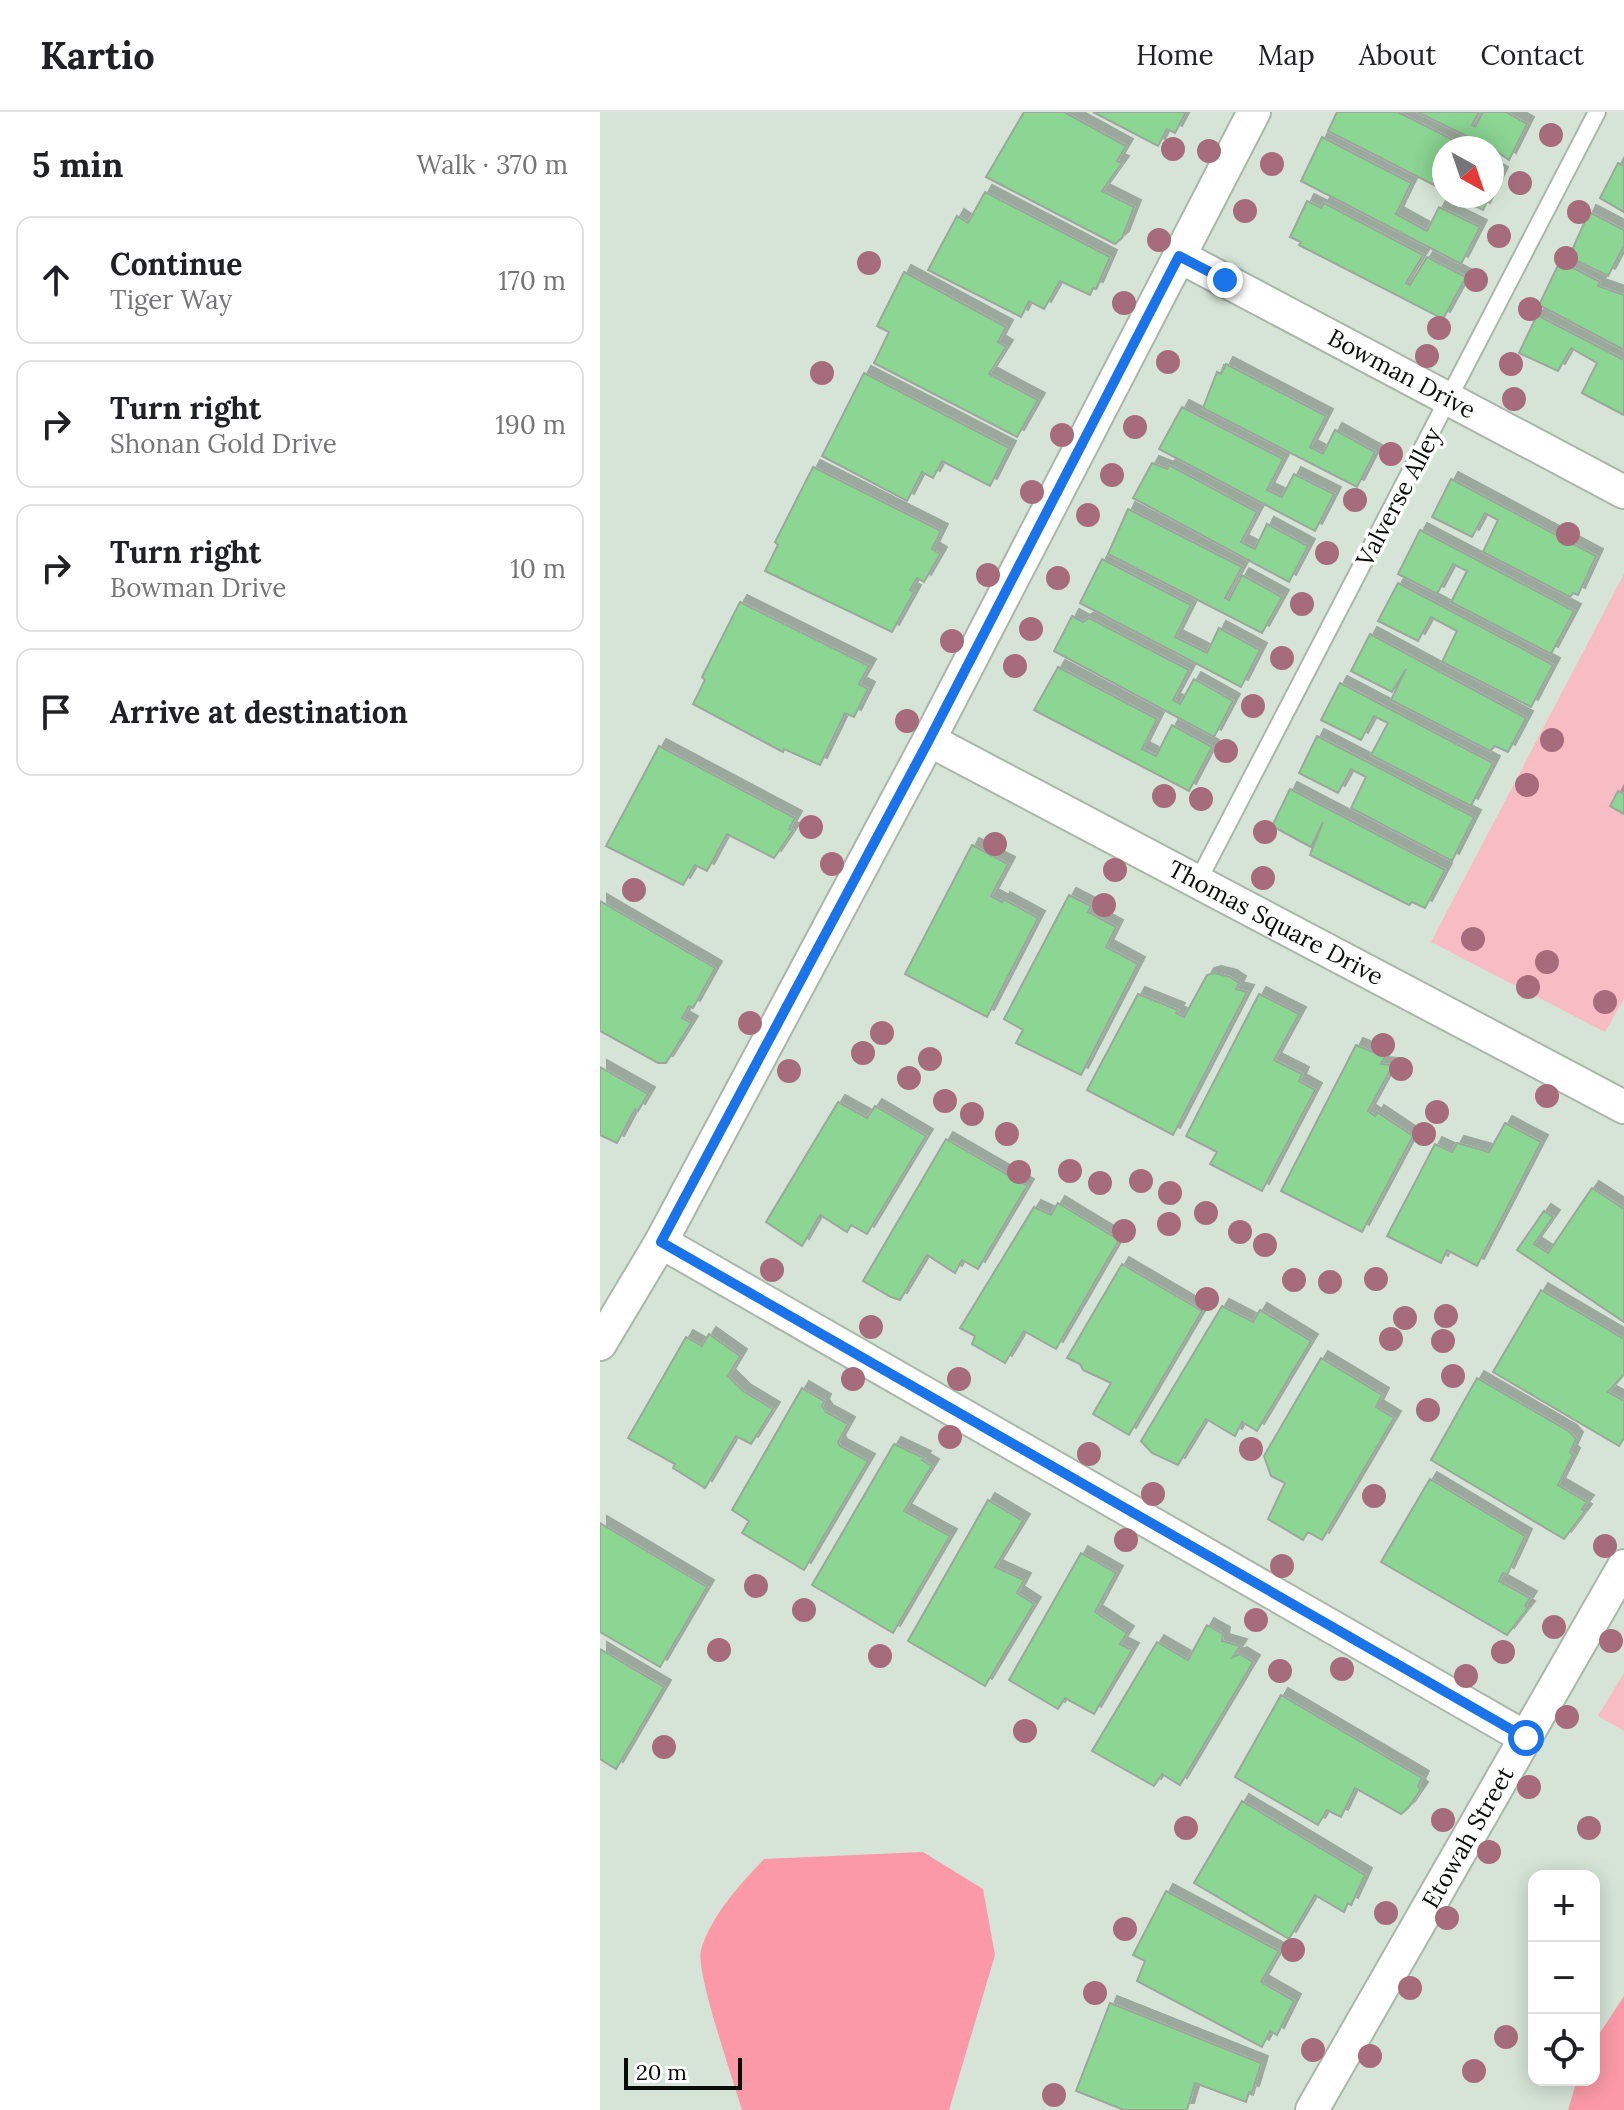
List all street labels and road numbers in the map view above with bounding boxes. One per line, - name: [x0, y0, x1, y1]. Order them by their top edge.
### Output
- street label: Bowman Drive: [1323, 322, 1481, 425]
- street label: Valverse Alley: [1348, 421, 1448, 573]
- street label: Thomas Square Drive: [1163, 853, 1389, 992]
- street label: Etowah Street: [1415, 1760, 1521, 1914]

